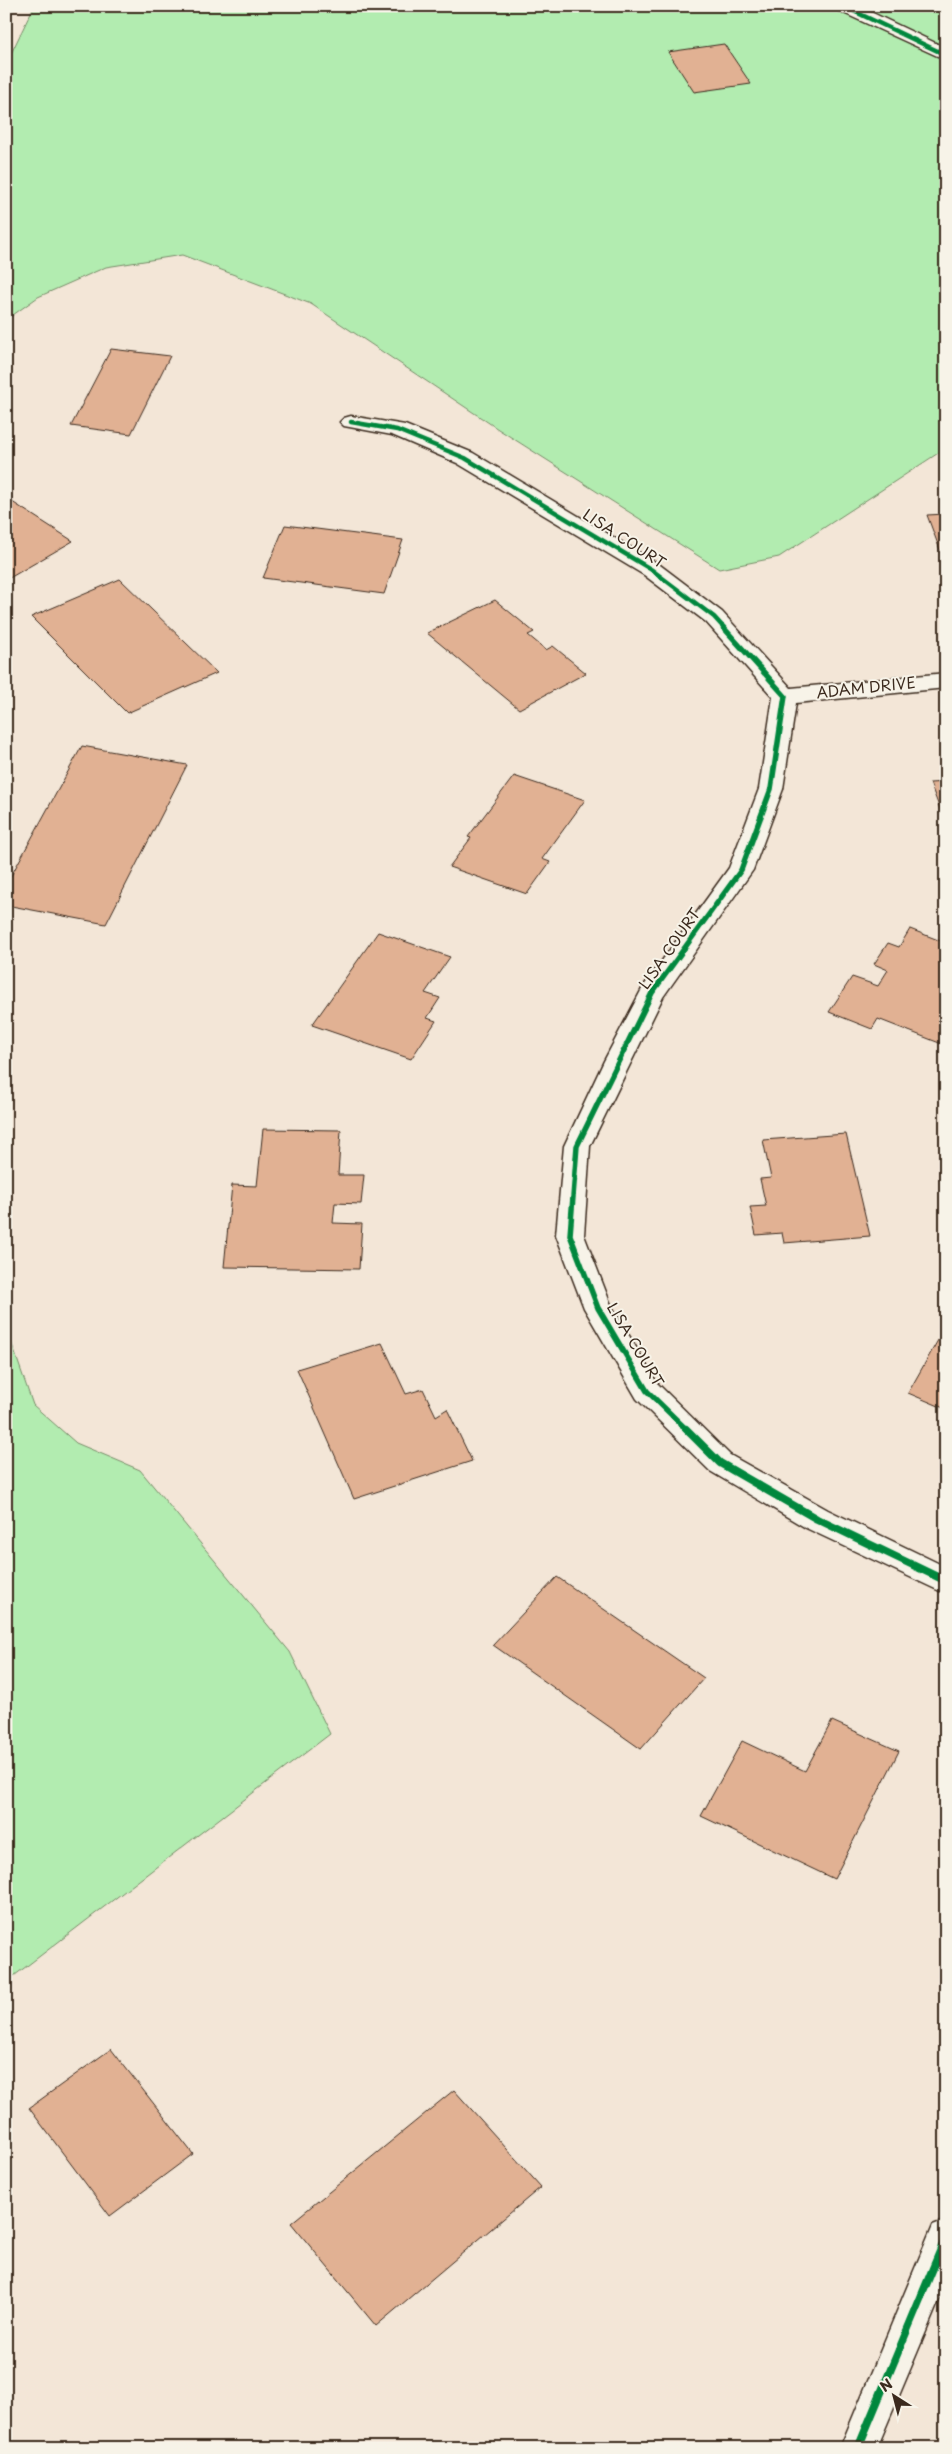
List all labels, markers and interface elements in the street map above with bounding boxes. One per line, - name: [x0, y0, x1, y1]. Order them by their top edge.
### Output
- street label: LISA COURT: [579, 502, 671, 574]
- street label: ADAM DRIVE: [815, 670, 917, 703]
- street label: LISA COURT: [632, 902, 706, 993]
- street label: LISA COURT: [602, 1298, 671, 1391]
- north arrow: [870, 2372, 920, 2422]
- text: N: [875, 2373, 897, 2397]

